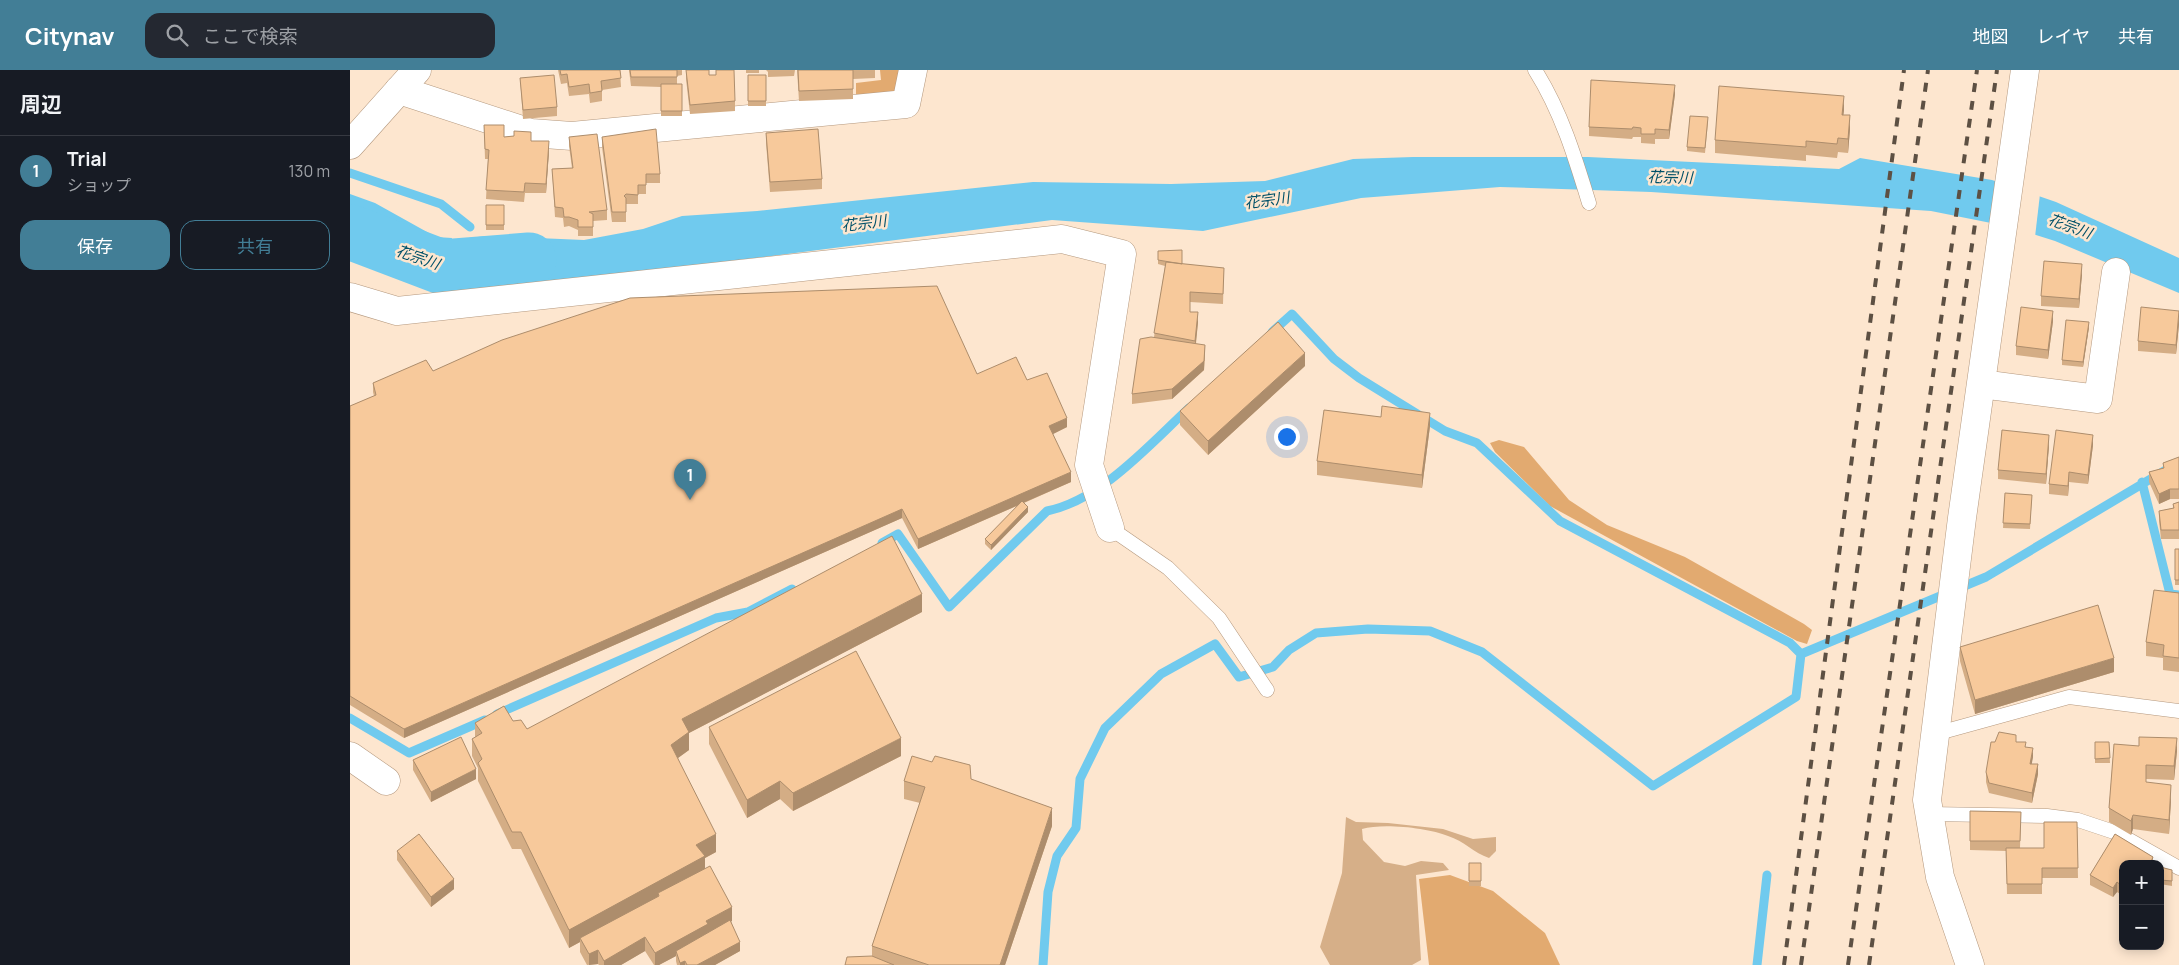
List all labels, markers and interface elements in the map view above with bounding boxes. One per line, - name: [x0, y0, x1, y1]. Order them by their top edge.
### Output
- search box: [145, 13, 495, 58]
- text: Citynav: [25, 19, 115, 52]
- icon: search: [163, 21, 191, 49]
- text: ここで検索: [203, 23, 298, 49]
- text: 地図: [1973, 24, 2009, 48]
- text: レイヤ: [2037, 24, 2090, 48]
- text: 共有: [2118, 24, 2154, 48]
- text: 周辺: [20, 90, 62, 118]
- text: Trial: [67, 146, 107, 172]
- text: 1: [32, 160, 40, 182]
- text: 130 m: [288, 160, 330, 182]
- water label: 花宗川: [1647, 166, 1695, 188]
- text: ショップ: [67, 174, 131, 196]
- water label: 花宗川: [1243, 186, 1293, 214]
- water label: 花宗川: [2045, 208, 2097, 244]
- water label: 花宗川: [840, 210, 890, 236]
- button: 保存: [20, 220, 170, 270]
- button: 共有: [180, 220, 330, 270]
- water label: 花宗川: [393, 240, 445, 275]
- your location: [1274, 424, 1300, 450]
- pin: 1: [674, 459, 706, 500]
- map controls: [2119, 860, 2164, 950]
- button: +: [2119, 860, 2164, 905]
- button: −: [2119, 905, 2164, 950]

